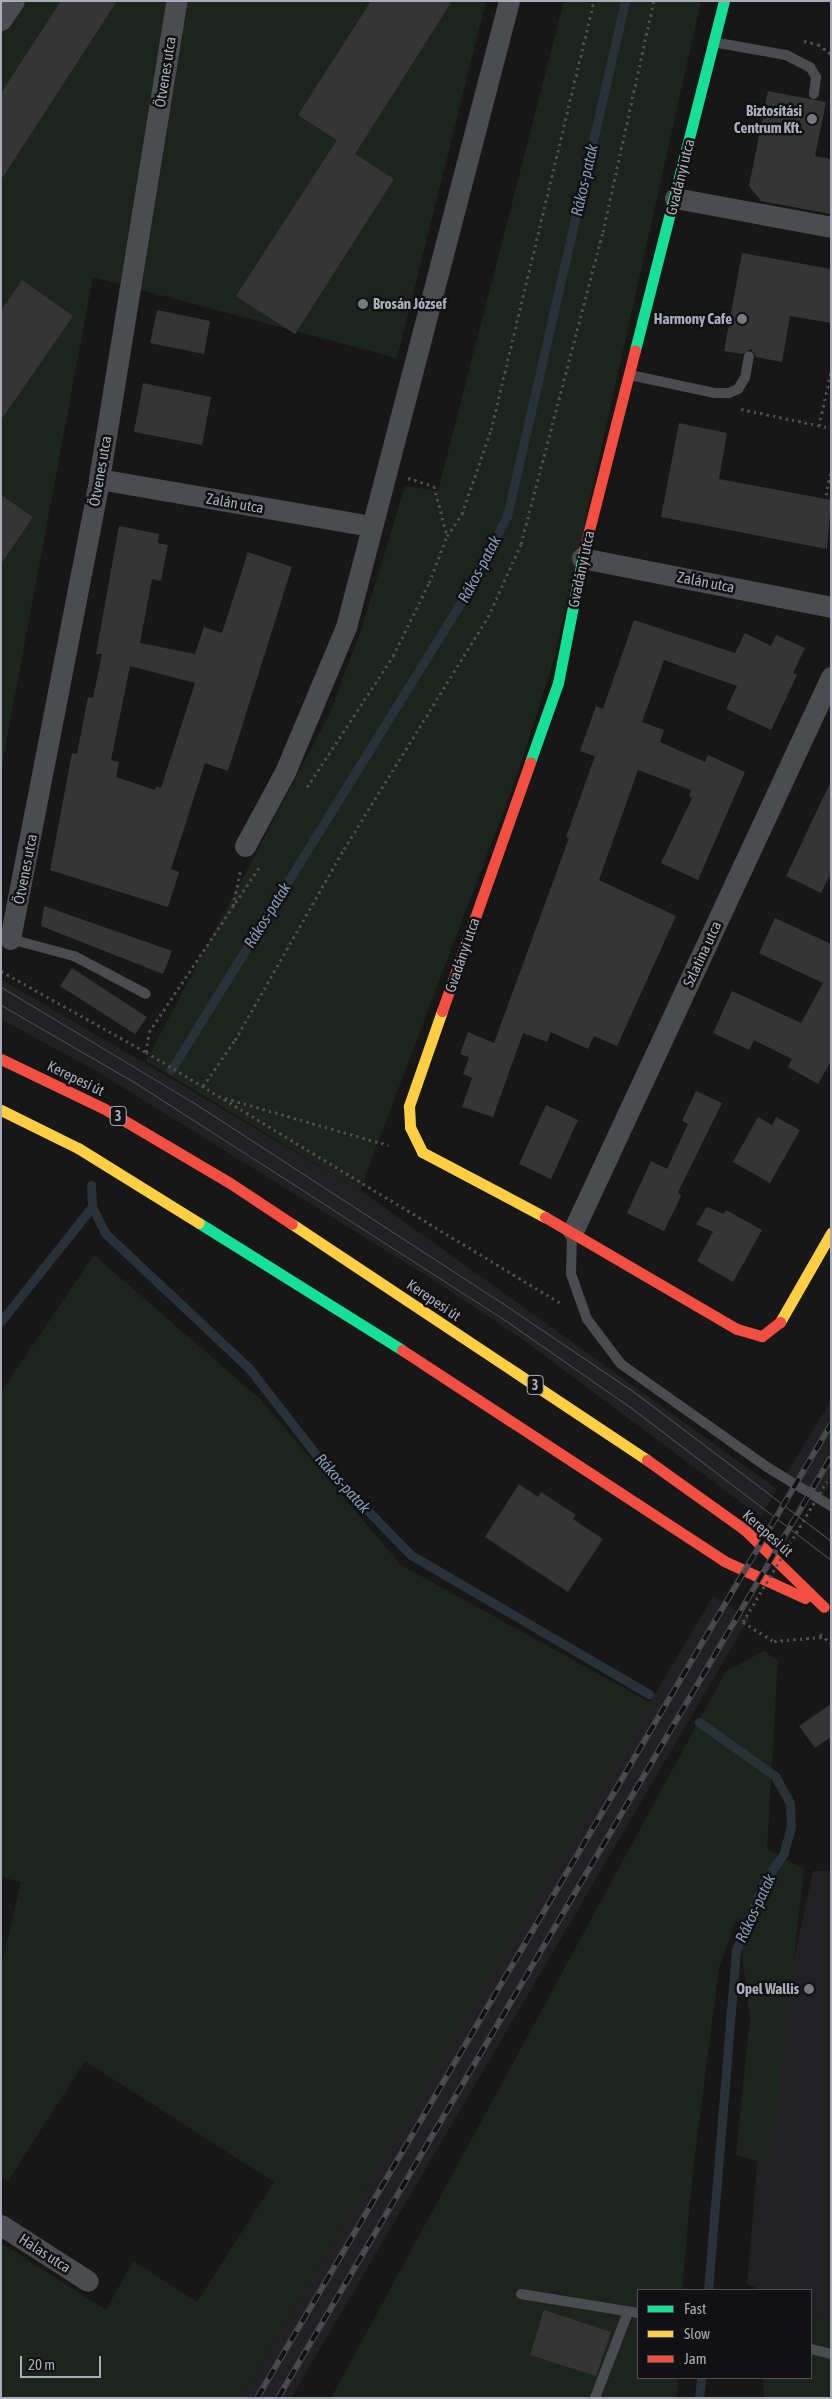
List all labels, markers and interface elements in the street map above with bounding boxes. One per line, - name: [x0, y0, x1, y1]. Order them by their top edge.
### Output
- street label: Ötvenes utca: [151, 35, 179, 109]
- place label: Biztosítási Centrum Kft.: [734, 101, 802, 136]
- marker: Biztosítási Centrum Kft.: [806, 113, 818, 125]
- street label: Gvadányi utca: [662, 137, 698, 217]
- water label: Rákos-patak: [566, 142, 602, 218]
- place label: Brosán József: [373, 295, 447, 313]
- marker: Brosán József: [357, 298, 369, 310]
- place label: Harmony Cafe: [654, 310, 732, 328]
- marker: Harmony Cafe: [736, 313, 748, 325]
- street label: Ötvenes utca: [85, 434, 115, 508]
- street label: Zalán utca: [205, 489, 265, 517]
- street label: Gvadányi utca: [564, 529, 598, 609]
- water label: Rákos-patak: [453, 532, 505, 606]
- street label: Zalán utca: [676, 568, 736, 596]
- street label: Ötvenes utca: [9, 832, 41, 906]
- water label: Rákos-patak: [239, 879, 295, 951]
- street label: Gvadányi utca: [441, 915, 483, 995]
- street label: Szlatina utca: [679, 918, 725, 990]
- street label: Kerepesi út: [44, 1056, 108, 1100]
- road number: 3: [109, 1104, 127, 1128]
- street label: Kerepesi út: [404, 1275, 464, 1325]
- road number: 3: [526, 1374, 544, 1396]
- water label: Rákos-patak: [311, 1449, 375, 1517]
- street label: Kerepesi út: [739, 1506, 797, 1560]
- water label: Rákos-patak: [731, 1871, 779, 1945]
- place label: Opel Wallis: [736, 1980, 799, 1998]
- marker: Opel Wallis: [803, 1983, 815, 1995]
- street label: Halas utca: [16, 2230, 74, 2276]
- legend: [637, 2289, 812, 2379]
- text: Fast: [684, 2300, 706, 2317]
- text: Slow: [684, 2325, 710, 2342]
- scale bar: [22, 2346, 104, 2378]
- text: Jam: [684, 2350, 707, 2367]
- text: 20 m: [28, 2356, 55, 2373]

